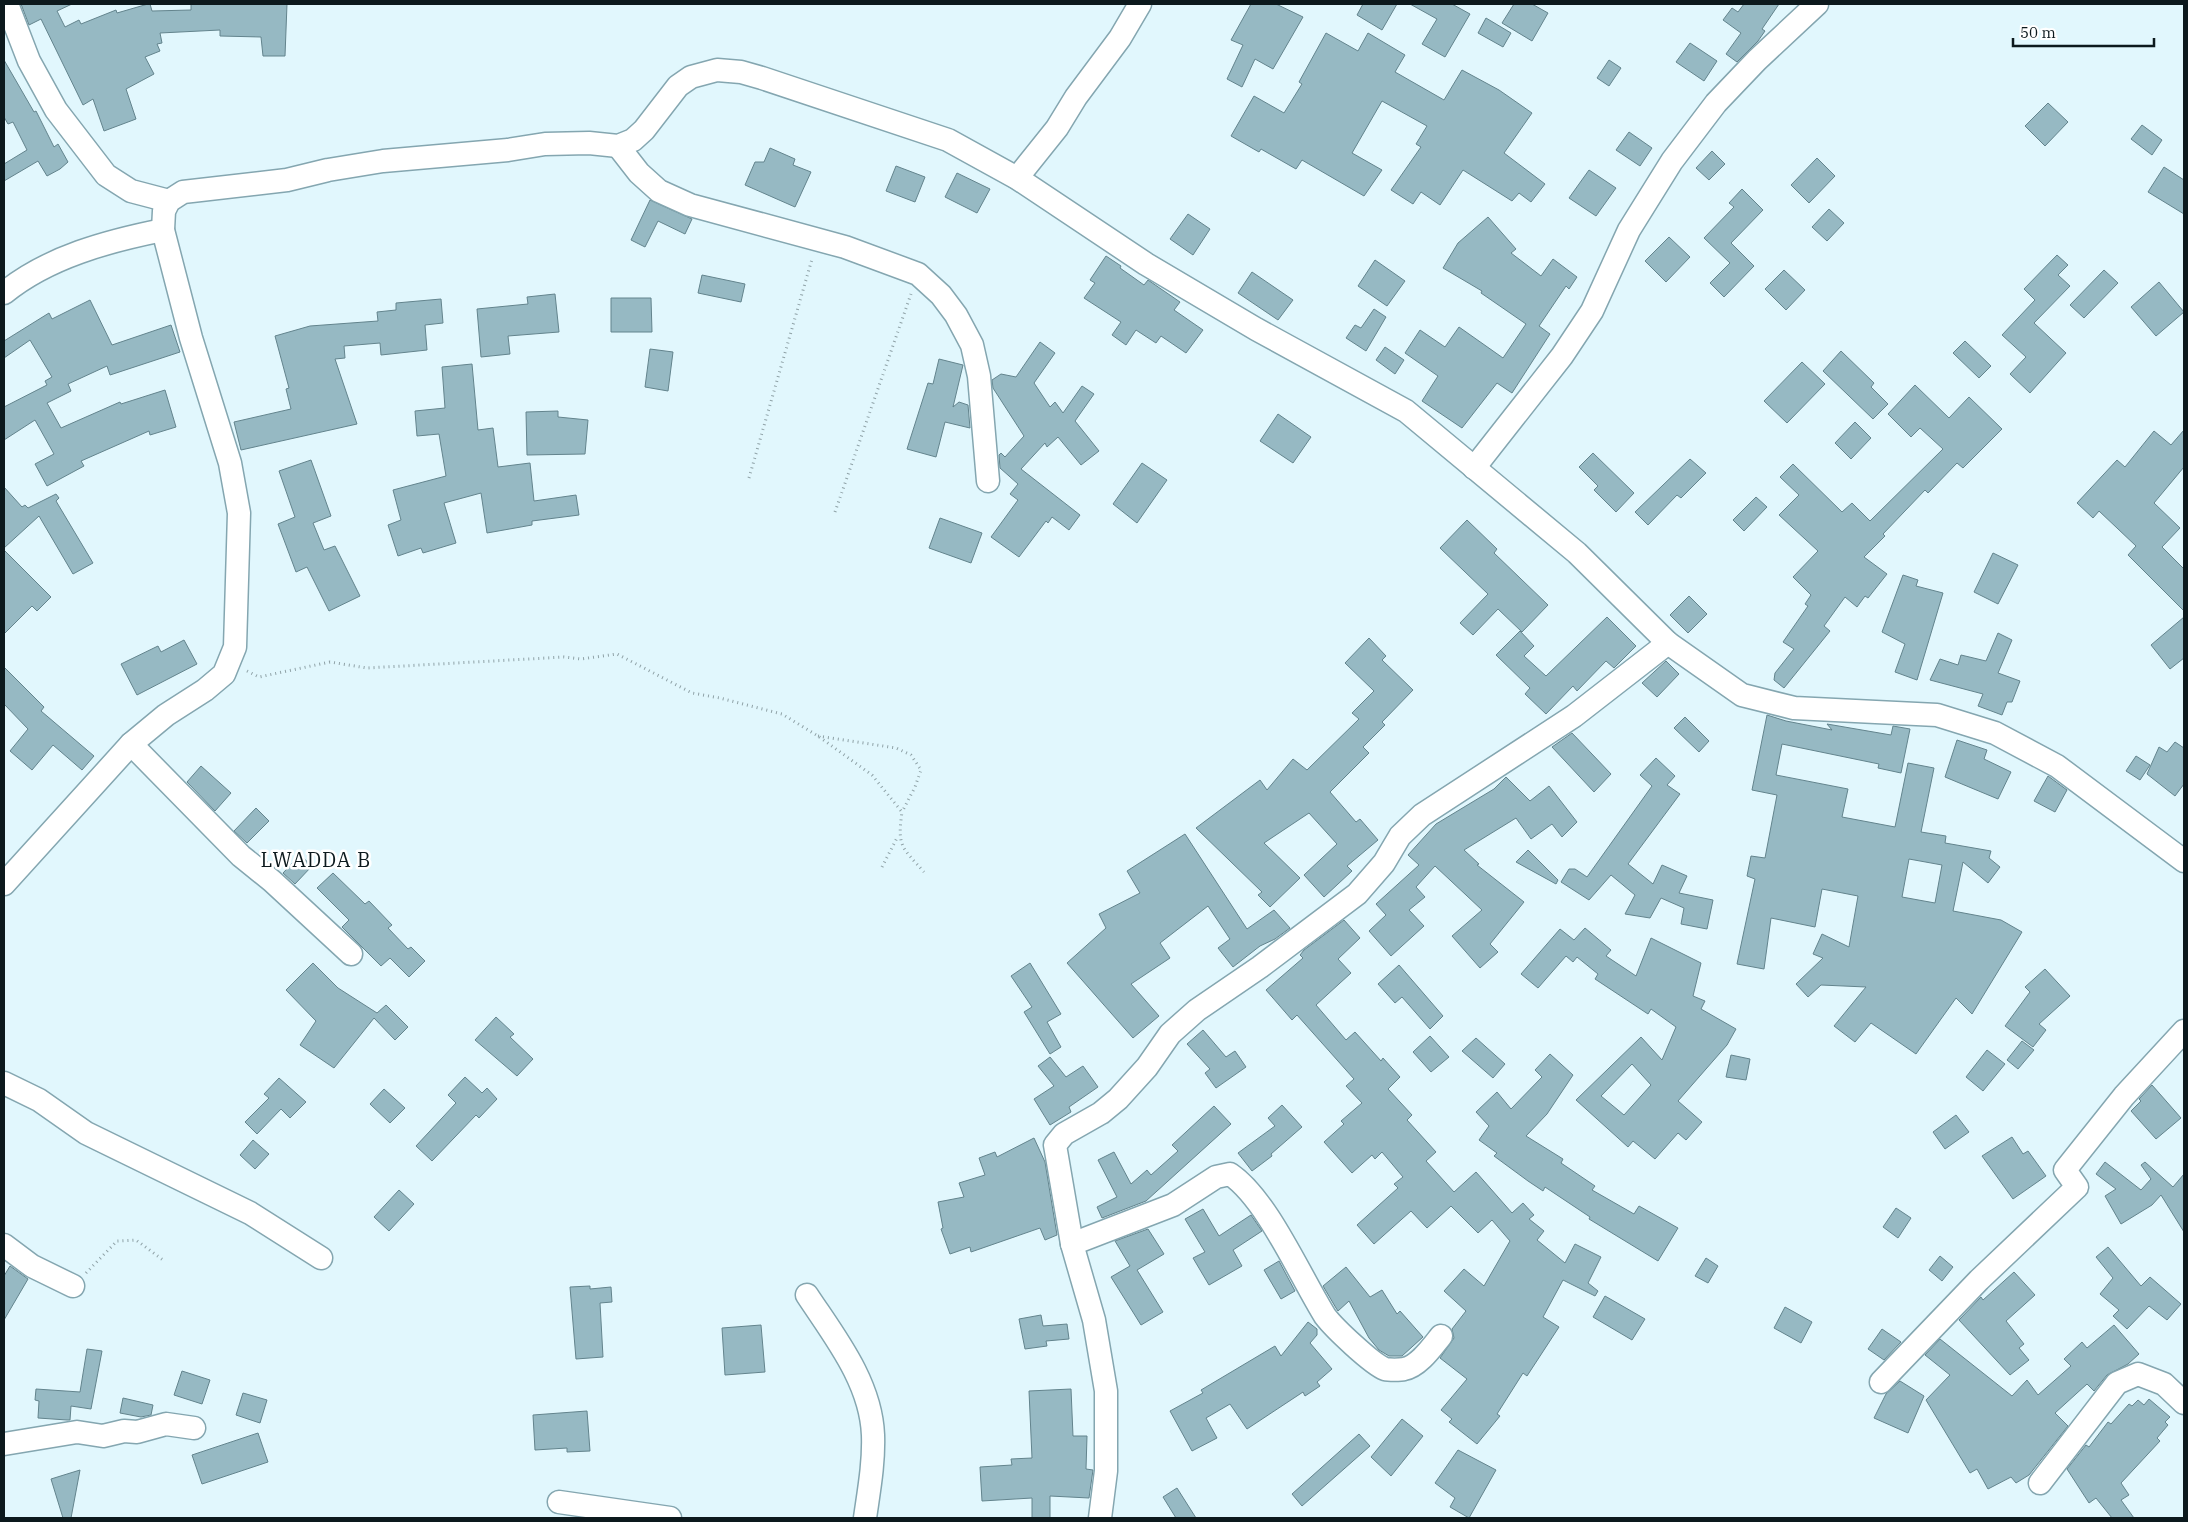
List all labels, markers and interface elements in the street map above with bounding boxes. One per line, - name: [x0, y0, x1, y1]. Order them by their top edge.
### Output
- scale bar: [2013, 15, 2154, 47]
- text: 50 m: [2020, 23, 2056, 42]
- district label: LWADDA B: [261, 846, 371, 873]

